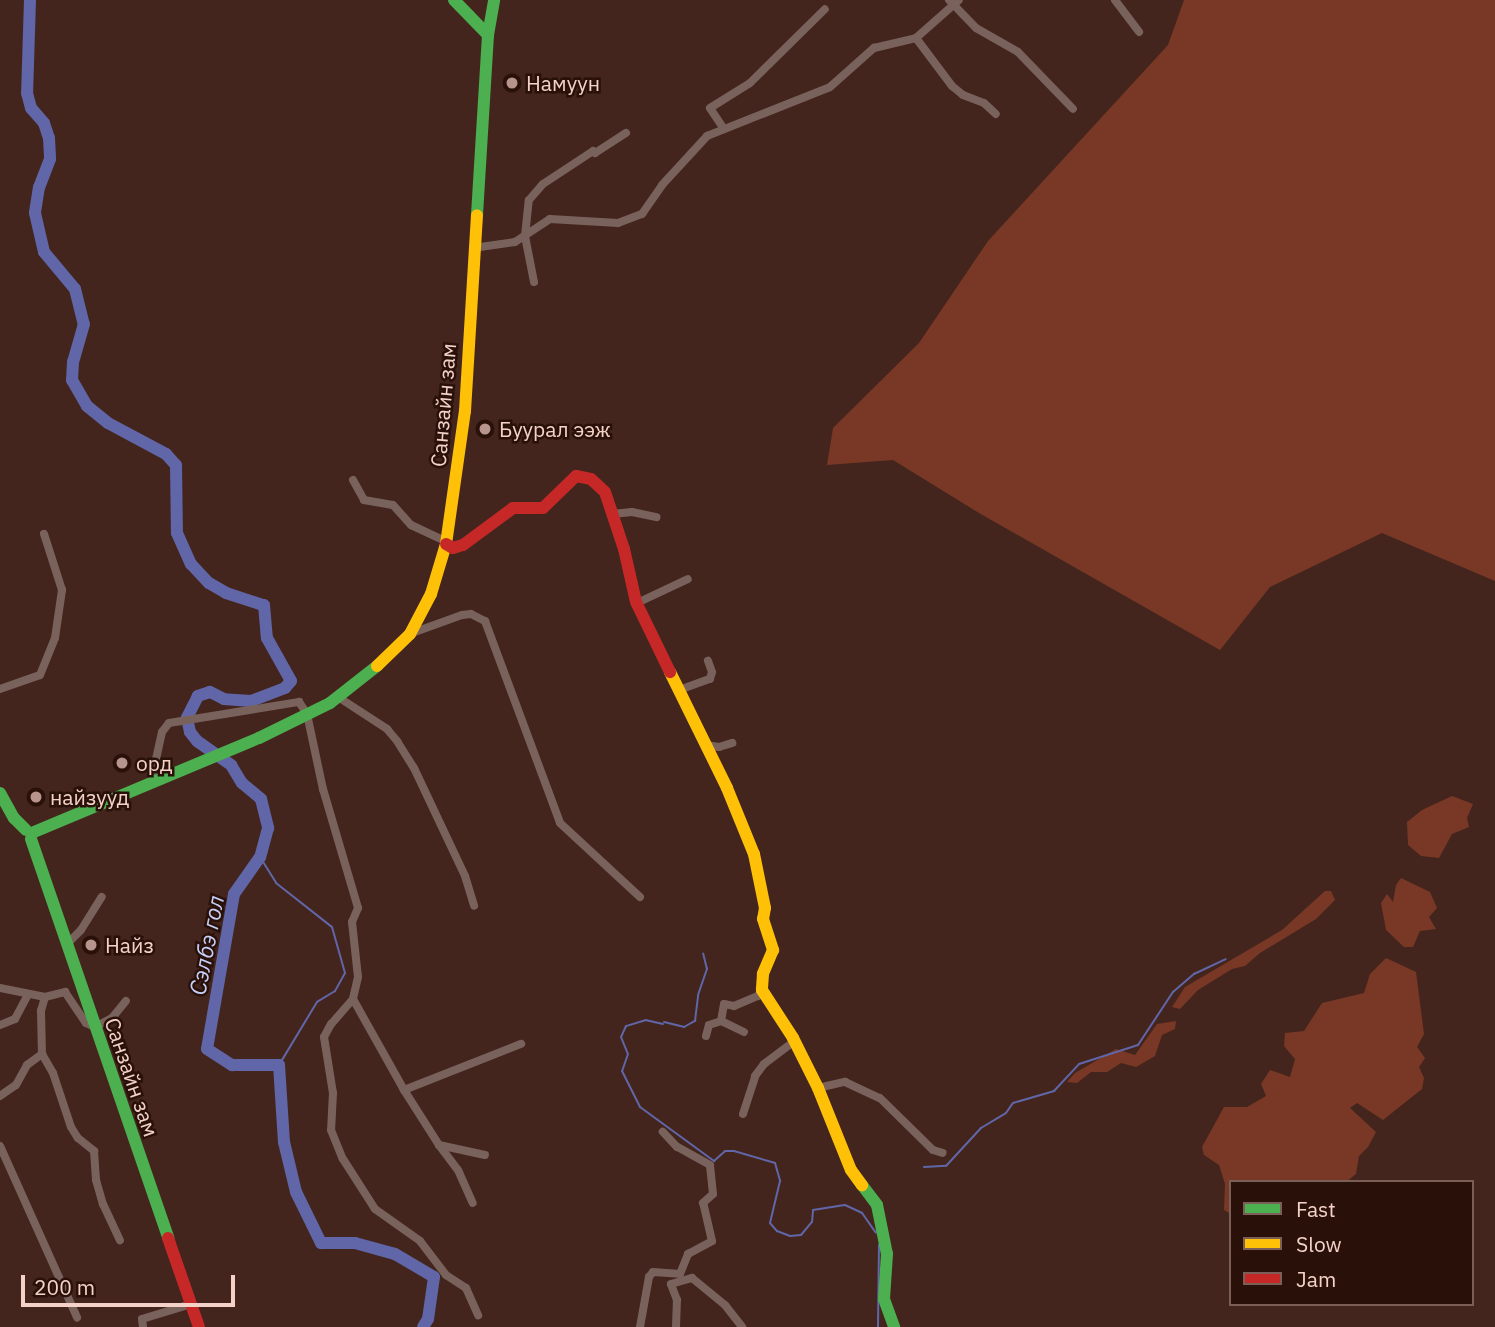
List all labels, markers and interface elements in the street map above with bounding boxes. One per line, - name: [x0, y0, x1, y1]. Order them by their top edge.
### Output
- place label: Намуун: [526, 70, 600, 96]
- marker: Намуун: [504, 75, 520, 91]
- street label: Санзайн зам: [425, 342, 461, 468]
- place label: Буурал ээж: [499, 416, 611, 442]
- marker: Буурал ээж: [477, 421, 493, 437]
- place label: орд: [136, 750, 172, 776]
- marker: орд: [114, 755, 130, 771]
- place label: найзууд: [50, 784, 129, 810]
- marker: найзууд: [28, 789, 44, 805]
- water label: Сэлбэ гол: [183, 893, 229, 997]
- place label: Найз: [105, 932, 154, 958]
- marker: Найз: [83, 937, 99, 953]
- street label: Санзайн зам: [100, 1014, 164, 1140]
- legend: [1229, 1180, 1474, 1306]
- text: Fast: [1296, 1195, 1336, 1223]
- text: Slow: [1296, 1230, 1342, 1258]
- scale bar: [24, 1260, 238, 1304]
- text: Jam: [1296, 1265, 1336, 1293]
- text: 200 m: [34, 1273, 95, 1301]

